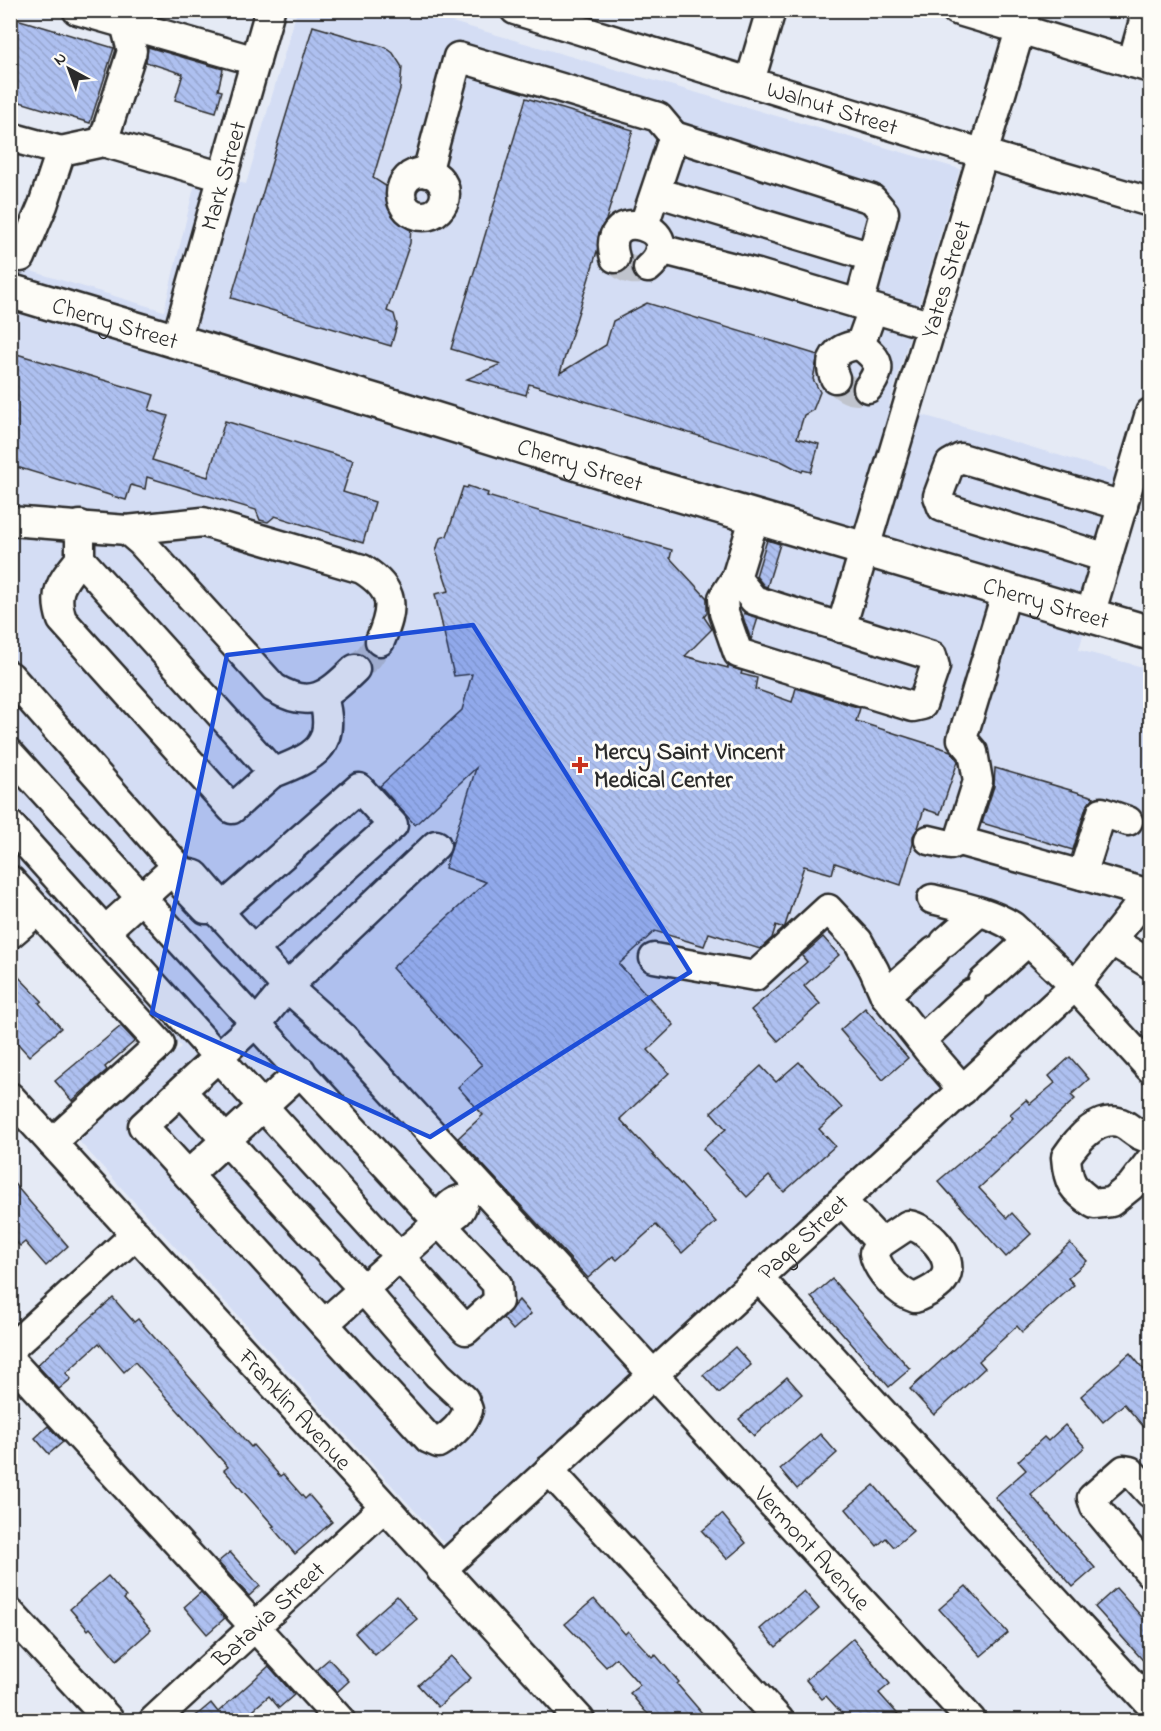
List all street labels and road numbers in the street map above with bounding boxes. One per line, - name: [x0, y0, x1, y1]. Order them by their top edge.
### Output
- street label: Walnut Street: [762, 73, 902, 146]
- street label: Mark Street: [193, 118, 258, 235]
- street label: Yates Street: [914, 217, 982, 343]
- street label: Cherry Street: [47, 290, 182, 361]
- street label: Cherry Street: [512, 431, 647, 503]
- street label: Cherry Street: [978, 570, 1113, 640]
- street label: Page Street: [751, 1187, 858, 1290]
- street label: Franklin Avenue: [228, 1341, 359, 1480]
- street label: Vermont Avenue: [744, 1479, 878, 1620]
- street label: Batavia Street: [205, 1554, 335, 1678]

